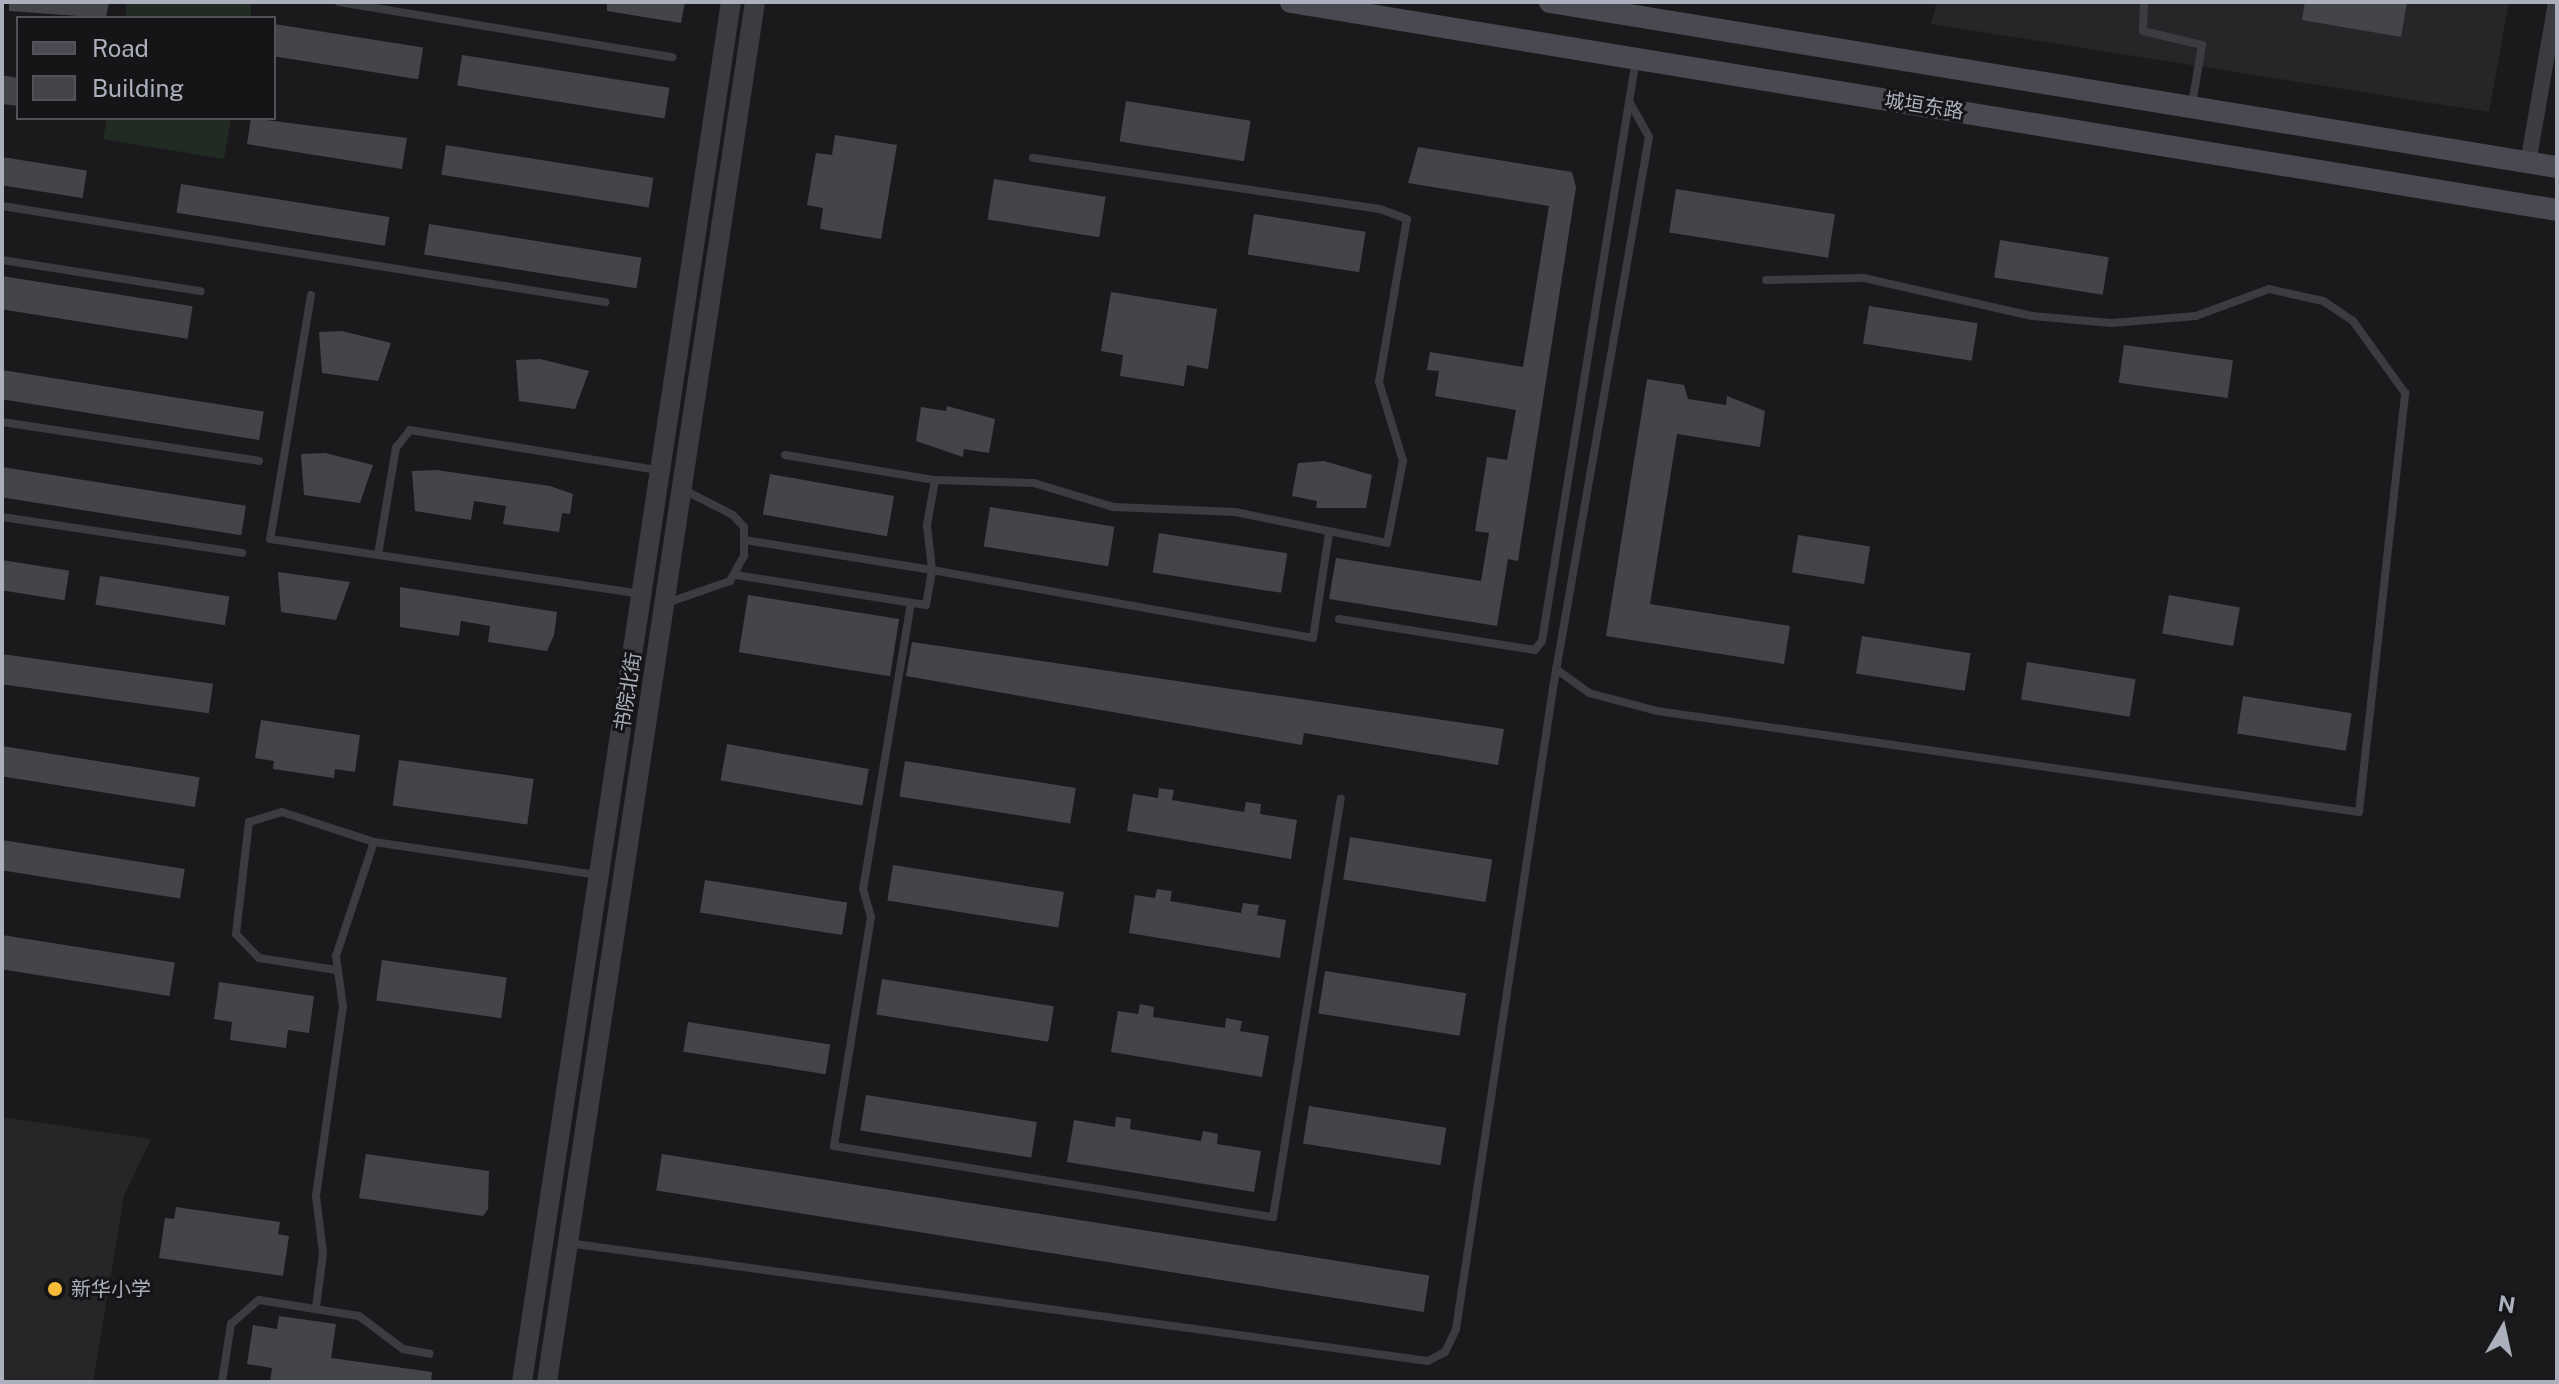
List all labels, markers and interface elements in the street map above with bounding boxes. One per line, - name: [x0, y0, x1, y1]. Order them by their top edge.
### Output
- legend: [16, 16, 276, 120]
- text: Road: [92, 34, 149, 62]
- text: Building: [92, 74, 184, 102]
- street label: 城垣东路: [1883, 88, 1965, 124]
- street label: 书院北街: [610, 651, 646, 733]
- place label: 新华小学: [71, 1277, 151, 1301]
- marker: 新华小学: [46, 1280, 64, 1298]
- north arrow: [2463, 1288, 2543, 1368]
- text: N: [2496, 1290, 2517, 1318]

